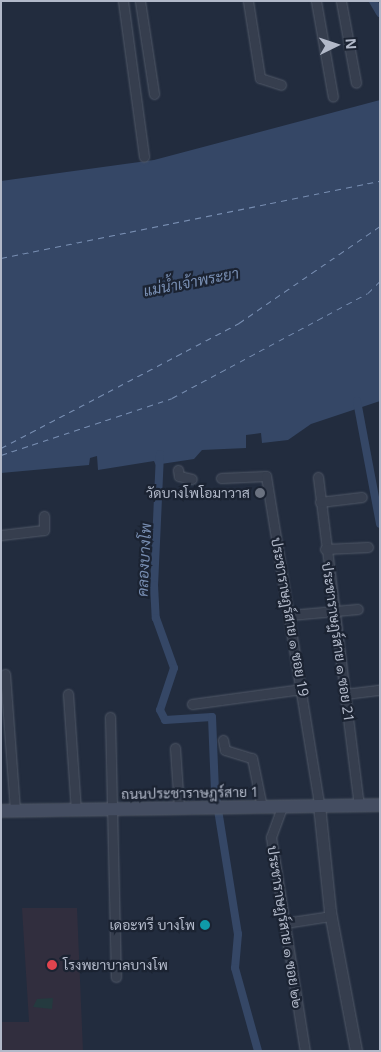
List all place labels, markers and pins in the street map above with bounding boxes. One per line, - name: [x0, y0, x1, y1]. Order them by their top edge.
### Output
- place label: วัดบางโพโอมาวาส: [146, 485, 250, 501]
- marker: วัดบางโพโอมาวาส: [254, 487, 266, 499]
- place label: เดอะทรี บางโพ: [110, 917, 195, 933]
- marker: เดอะทรี บางโพ: [199, 919, 211, 931]
- place label: โรงพยาบาลบางโพ: [63, 957, 168, 973]
- marker: โรงพยาบาลบางโพ: [45, 958, 59, 972]

